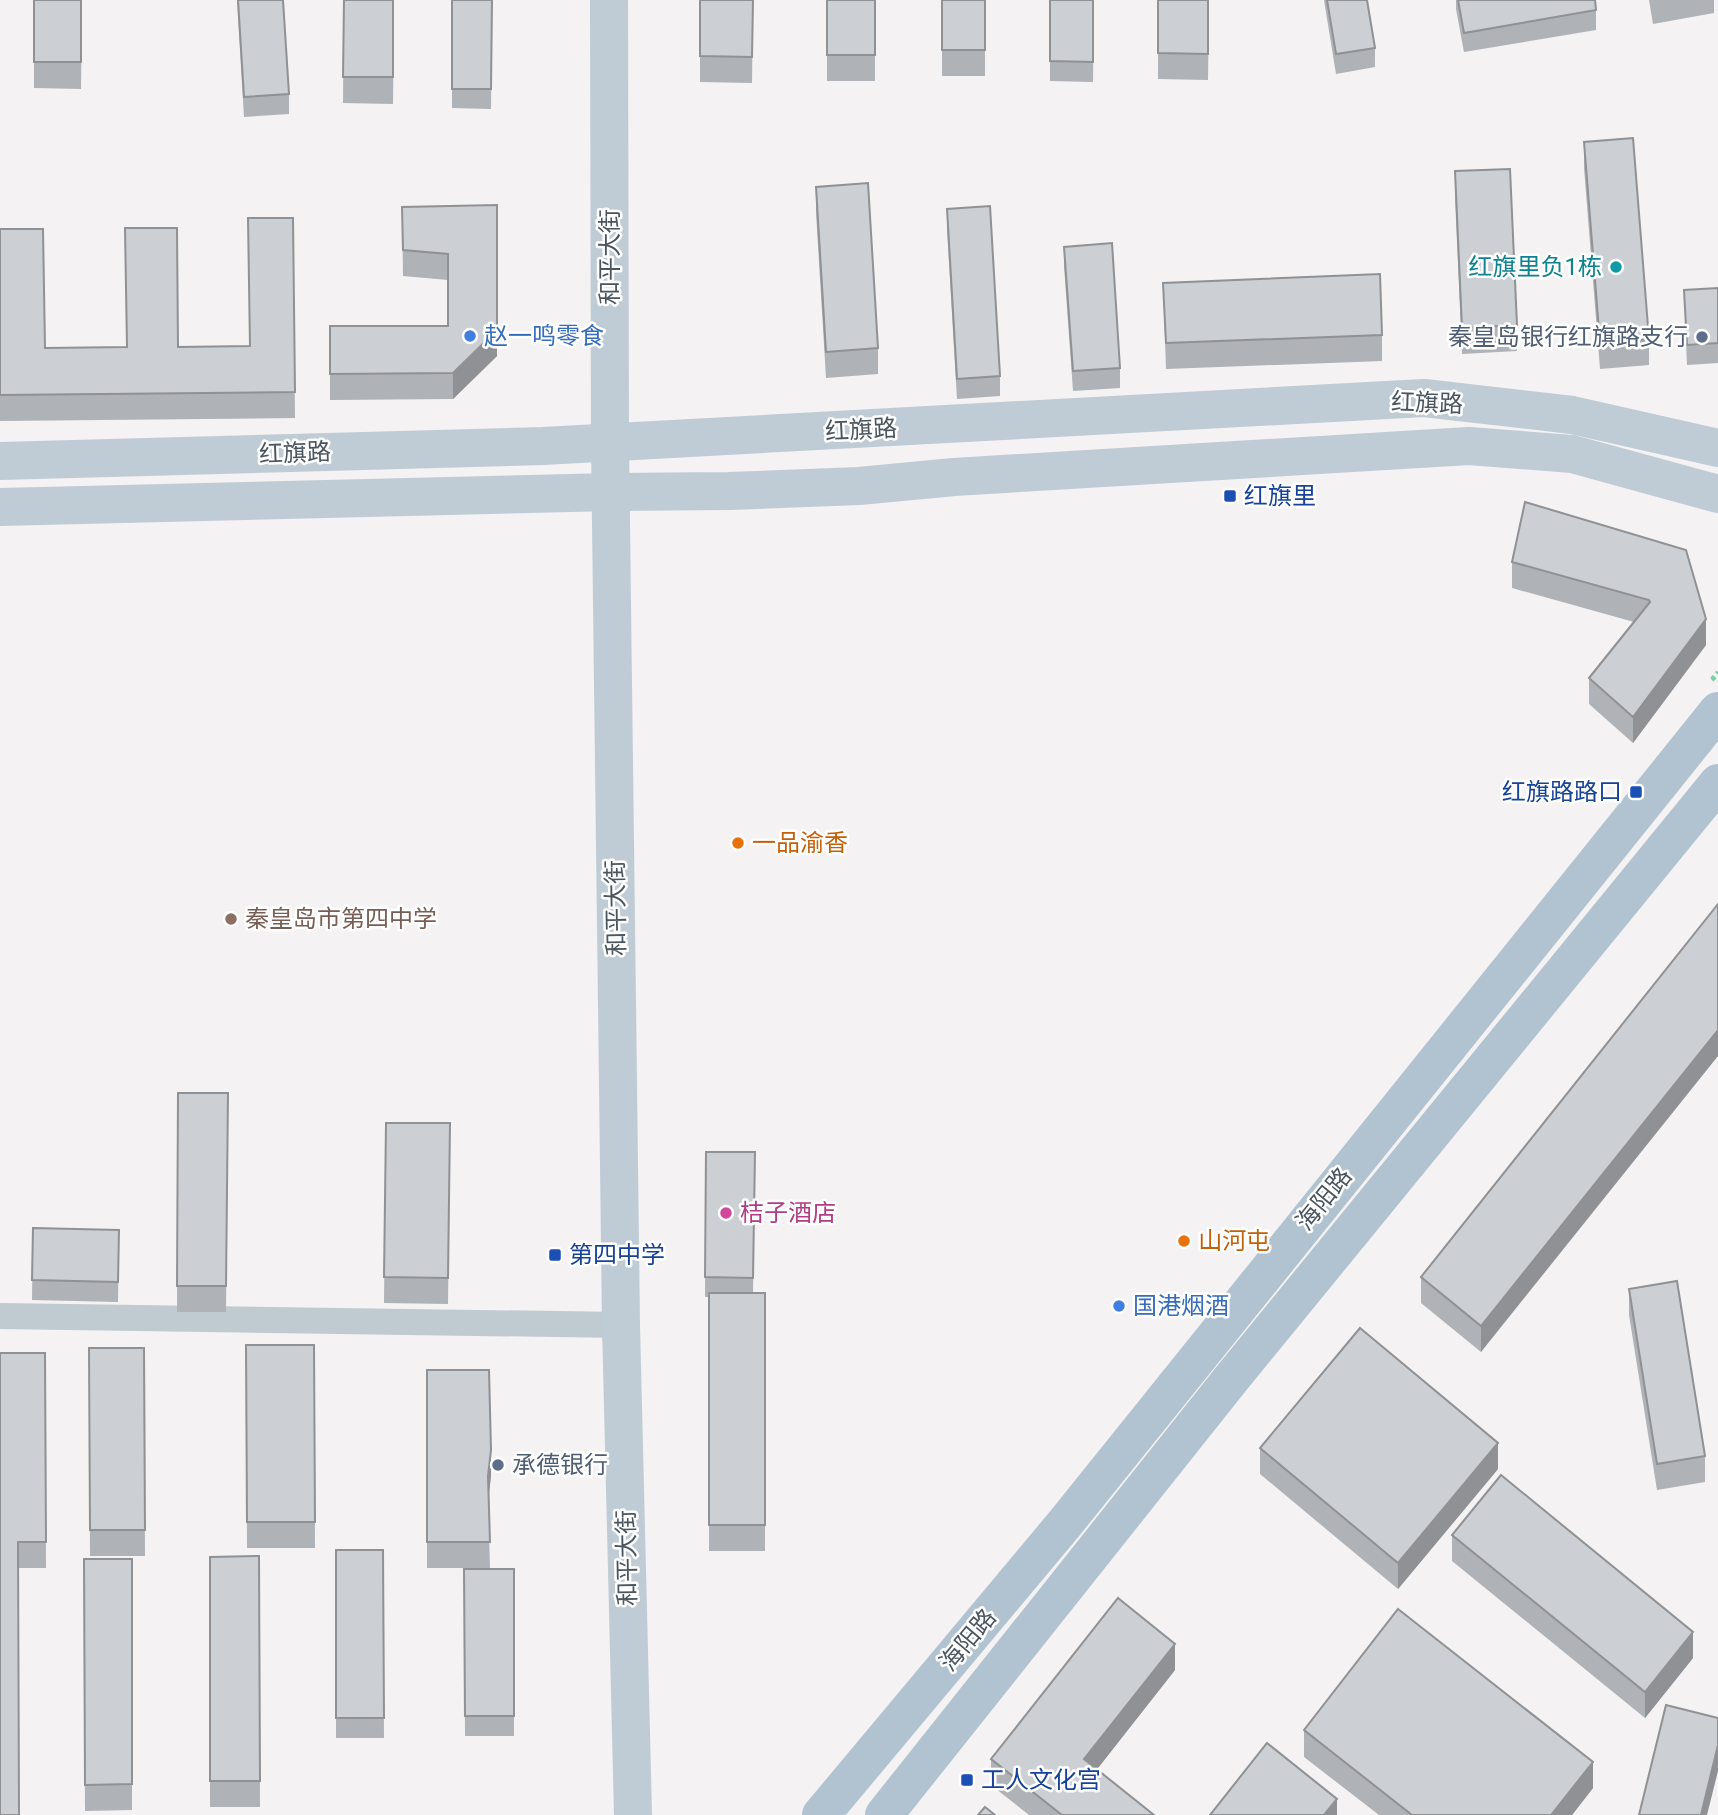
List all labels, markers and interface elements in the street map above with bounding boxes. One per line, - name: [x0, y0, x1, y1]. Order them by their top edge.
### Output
- street label: 和平大街: [596, 209, 624, 305]
- place label: 红旗里负1栋: [1469, 253, 1602, 281]
- marker: 红旗里负1栋: [1608, 259, 1624, 275]
- place label: 赵一鸣零食: [484, 322, 604, 350]
- place label: 秦皇岛银行红旗路支行: [1448, 323, 1688, 351]
- marker: 赵一鸣零食: [462, 328, 478, 344]
- marker: 秦皇岛银行红旗路支行: [1694, 329, 1710, 345]
- street label: 红旗路: [1391, 388, 1463, 418]
- street label: 红旗路: [824, 414, 898, 446]
- street label: 红旗路: [259, 438, 331, 468]
- place label: 红旗里: [1244, 482, 1316, 510]
- marker: 红旗里: [1222, 488, 1238, 504]
- place label: 红旗路路口: [1502, 778, 1622, 806]
- marker: 红旗路路口: [1628, 784, 1644, 800]
- place label: 一品渝香: [752, 829, 848, 857]
- marker: 一品渝香: [730, 835, 746, 851]
- street label: 和平大街: [601, 860, 631, 956]
- place label: 秦皇岛市第四中学: [245, 905, 437, 933]
- marker: 秦皇岛市第四中学: [223, 911, 239, 927]
- street label: 海阳路: [1290, 1162, 1358, 1236]
- place label: 桔子酒店: [740, 1199, 836, 1227]
- marker: 桔子酒店: [718, 1205, 734, 1221]
- place label: 山河屯: [1198, 1227, 1270, 1255]
- marker: 山河屯: [1176, 1233, 1192, 1249]
- place label: 第四中学: [569, 1241, 665, 1269]
- marker: 第四中学: [547, 1247, 563, 1263]
- place label: 国港烟酒: [1133, 1292, 1229, 1320]
- marker: 国港烟酒: [1111, 1298, 1127, 1314]
- place label: 承德银行: [512, 1451, 608, 1479]
- marker: 承德银行: [490, 1457, 506, 1473]
- street label: 和平大街: [612, 1510, 642, 1606]
- street label: 海阳路: [934, 1603, 1002, 1677]
- place label: 工人文化宫: [981, 1766, 1101, 1794]
- marker: 工人文化宫: [959, 1772, 975, 1788]

